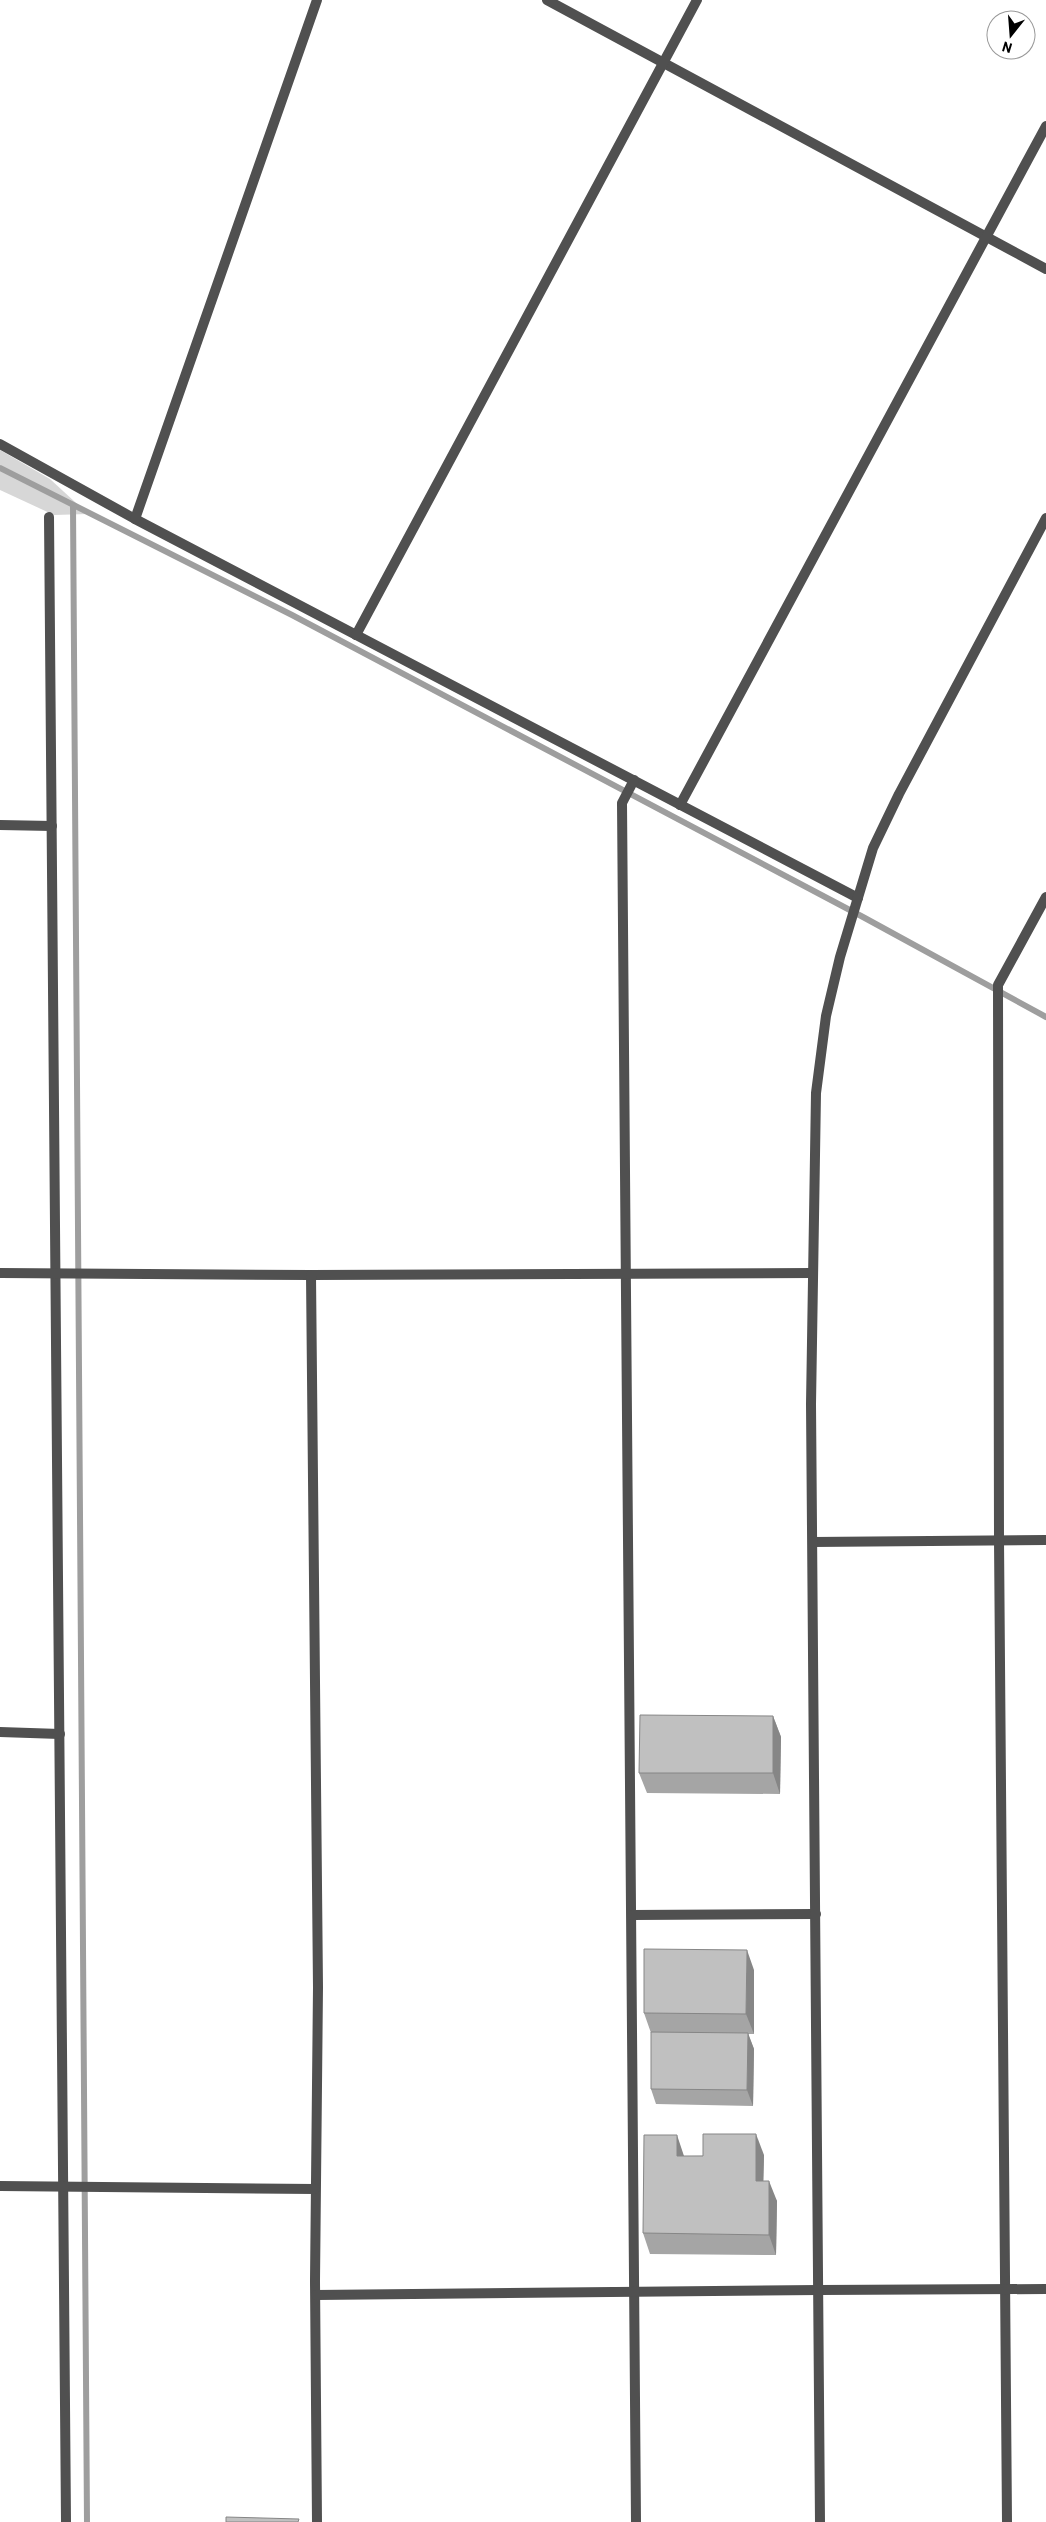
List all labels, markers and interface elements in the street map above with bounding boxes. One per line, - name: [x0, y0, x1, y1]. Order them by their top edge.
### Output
- north arrow: [986, 10, 1036, 60]
- text: N: [1000, 38, 1014, 57]

